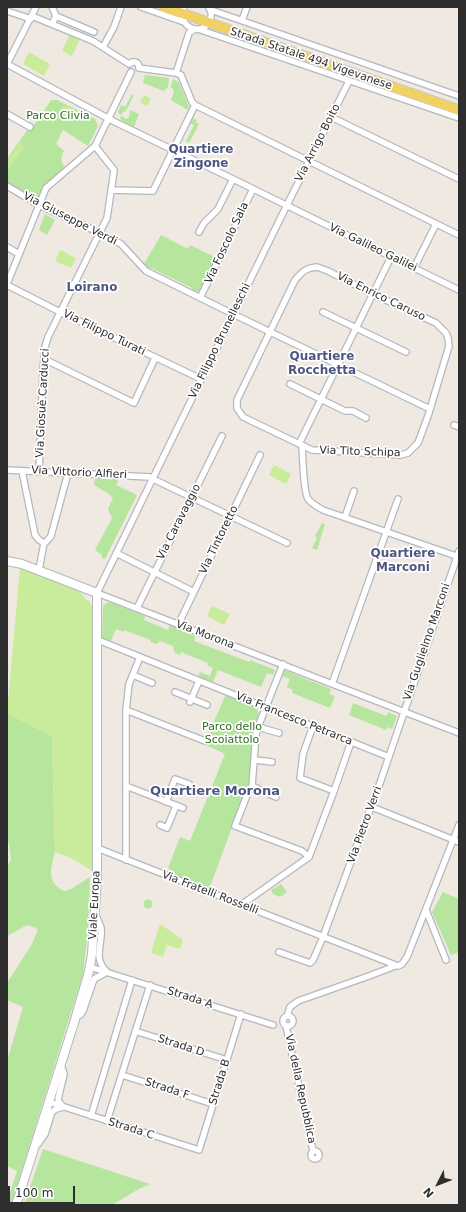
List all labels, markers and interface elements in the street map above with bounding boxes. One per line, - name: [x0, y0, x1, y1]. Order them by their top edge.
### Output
- street label: Strada Statale 494 Vigevanese: [228, 25, 394, 93]
- street label: Via Arrigo Boito: [293, 102, 343, 184]
- park label: Parco Clivia: [26, 109, 90, 123]
- district label: Quartiere Zingone: [169, 143, 233, 171]
- street label: Via Giuseppe Verdi: [21, 190, 119, 248]
- street label: Via Foscolo Sala: [202, 200, 252, 286]
- street label: Via Galileo Galilei: [327, 221, 419, 275]
- street label: Via Enrico Caruso: [335, 270, 427, 324]
- district label: Loirano: [67, 281, 117, 295]
- street label: Via Filippo Brunelleschi: [186, 281, 254, 401]
- street label: Via Filippo Turati: [61, 307, 147, 359]
- street label: Via Giosuè Carducci: [34, 348, 52, 458]
- district label: Quartiere Rocchetta: [288, 350, 356, 378]
- street label: Via Tito Schipa: [319, 444, 401, 460]
- street label: Via Vittorio Alfieri: [31, 464, 127, 482]
- street label: Via Caravaggio: [154, 482, 204, 562]
- street label: Via Tintoretto: [197, 504, 241, 576]
- district label: Quartiere Marconi: [371, 547, 435, 575]
- street label: Via Guglielmo Marconi: [401, 582, 453, 702]
- street label: Via Morona: [174, 618, 236, 652]
- street label: Via Francesco Petrarca: [234, 690, 354, 748]
- park label: Parco dello Scoiattolo: [202, 720, 262, 746]
- district label: Quartiere Morona: [150, 784, 280, 800]
- street label: Via Pietro Verri: [345, 785, 385, 865]
- street label: Via Fratelli Rosselli: [160, 868, 260, 918]
- street label: Viale Europa: [87, 870, 103, 940]
- street label: Strada A: [165, 984, 215, 1012]
- street label: Strada D: [156, 1032, 206, 1060]
- street label: Via della Repubblica: [282, 1033, 318, 1145]
- street label: Strada B: [207, 1057, 233, 1107]
- street label: Strada F: [143, 1076, 191, 1102]
- street label: Strada C: [106, 1115, 156, 1143]
- north arrow: [418, 1164, 458, 1204]
- scale bar: [10, 1178, 77, 1204]
- text: N: [421, 1185, 437, 1200]
- text: 100 m: [15, 1186, 53, 1200]

